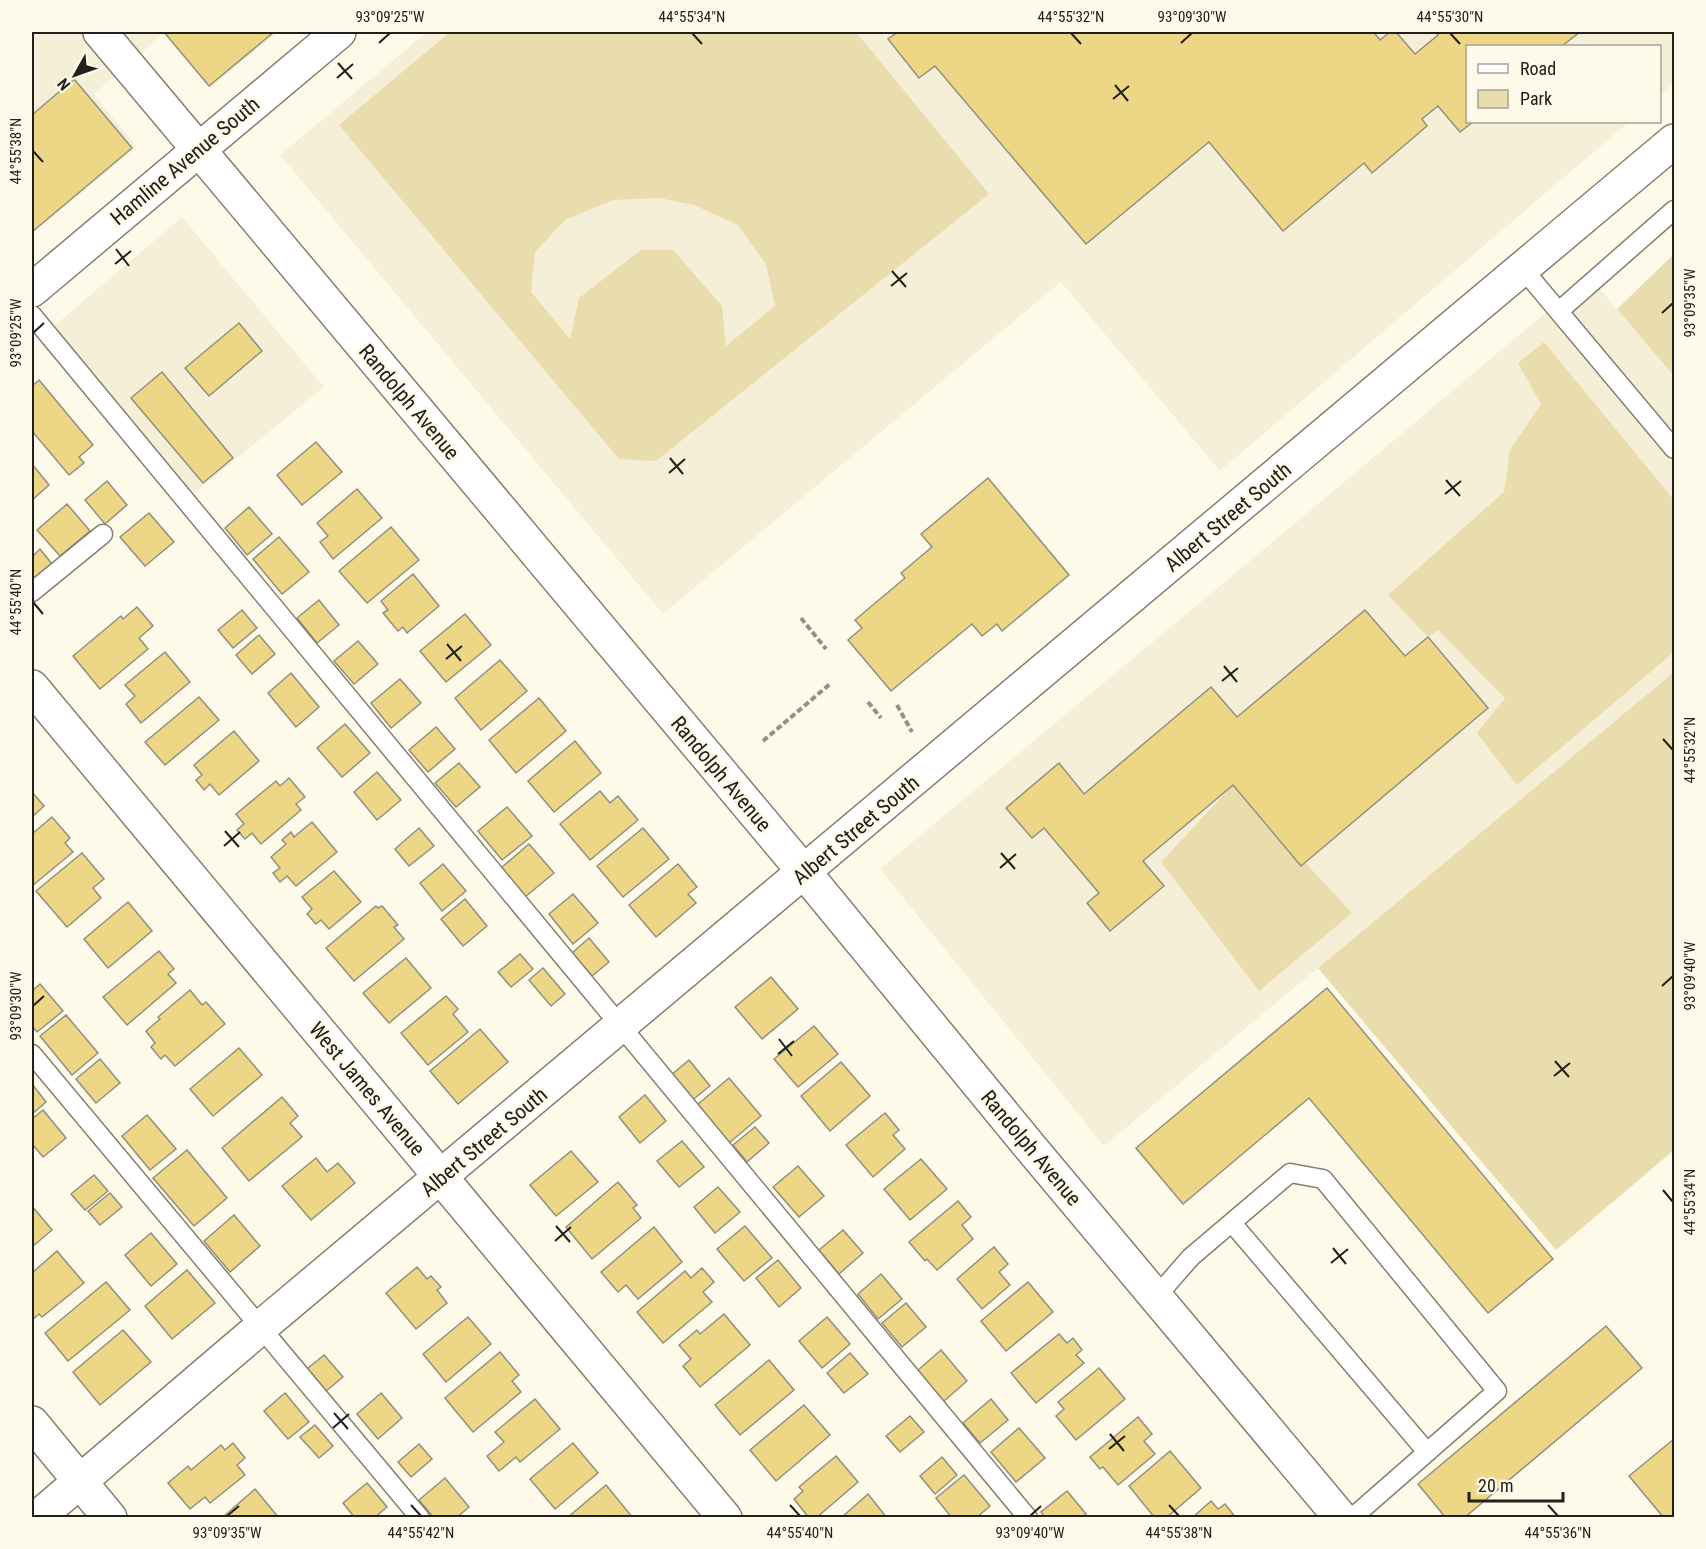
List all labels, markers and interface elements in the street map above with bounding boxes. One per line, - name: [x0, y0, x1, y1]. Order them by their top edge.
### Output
- text: 93°09'25"W: [356, 8, 425, 26]
- text: 44°55'34"N: [659, 8, 725, 26]
- text: 44°55'32"N: [1038, 8, 1104, 26]
- text: 93°09'30"W: [1158, 8, 1227, 26]
- text: 44°55'30"N: [1417, 8, 1483, 26]
- north arrow: [45, 45, 105, 105]
- legend: [1466, 45, 1661, 123]
- text: Road: [1520, 58, 1556, 79]
- text: N: [53, 74, 74, 94]
- text: Park: [1520, 88, 1552, 109]
- street label: Hamline Avenue South: [106, 92, 264, 230]
- text: 44°55'38"N: [7, 118, 25, 184]
- text: 93°09'35"W: [1681, 268, 1699, 337]
- text: 93°09'25"W: [7, 298, 25, 367]
- street label: Randolph Avenue: [354, 340, 464, 465]
- street label: Albert Street South: [1160, 457, 1296, 577]
- text: 44°55'40"N: [7, 569, 25, 635]
- street label: Randolph Avenue: [666, 712, 776, 837]
- text: 44°55'32"N: [1681, 717, 1699, 783]
- street label: Albert Street South: [788, 770, 924, 890]
- text: 93°09'40"W: [1681, 941, 1699, 1010]
- text: 93°09'30"W: [7, 971, 25, 1040]
- street label: West James Avenue: [304, 1017, 430, 1161]
- street label: Albert Street South: [416, 1082, 552, 1202]
- street label: Randolph Avenue: [976, 1086, 1086, 1211]
- text: 44°55'34"N: [1681, 1169, 1699, 1235]
- scale bar: [1469, 1465, 1564, 1503]
- text: 20 m: [1478, 1475, 1513, 1496]
- text: 93°09'35"W: [193, 1524, 262, 1542]
- text: 44°55'42"N: [388, 1524, 454, 1542]
- text: 44°55'40"N: [767, 1524, 833, 1542]
- text: 93°09'40"W: [996, 1524, 1065, 1542]
- text: 44°55'38"N: [1146, 1524, 1212, 1542]
- text: 44°55'36"N: [1525, 1524, 1591, 1542]

